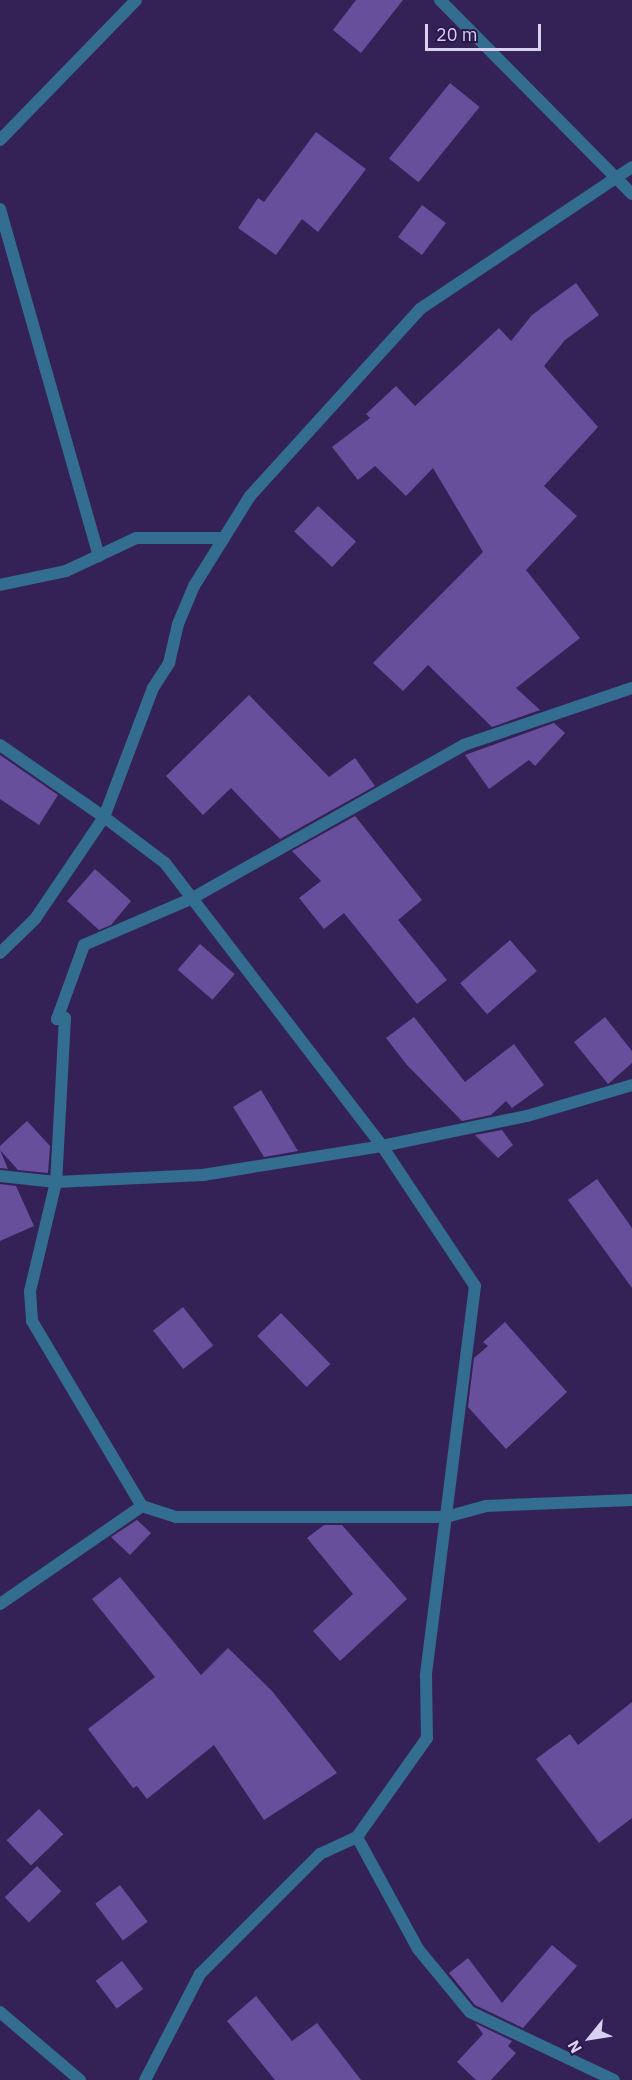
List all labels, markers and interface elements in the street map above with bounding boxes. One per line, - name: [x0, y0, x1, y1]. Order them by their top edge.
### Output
- scale bar: [428, 12, 544, 50]
- text: 20 m: [436, 23, 478, 46]
- north arrow: [560, 2008, 620, 2068]
- text: N: [563, 2037, 586, 2057]

